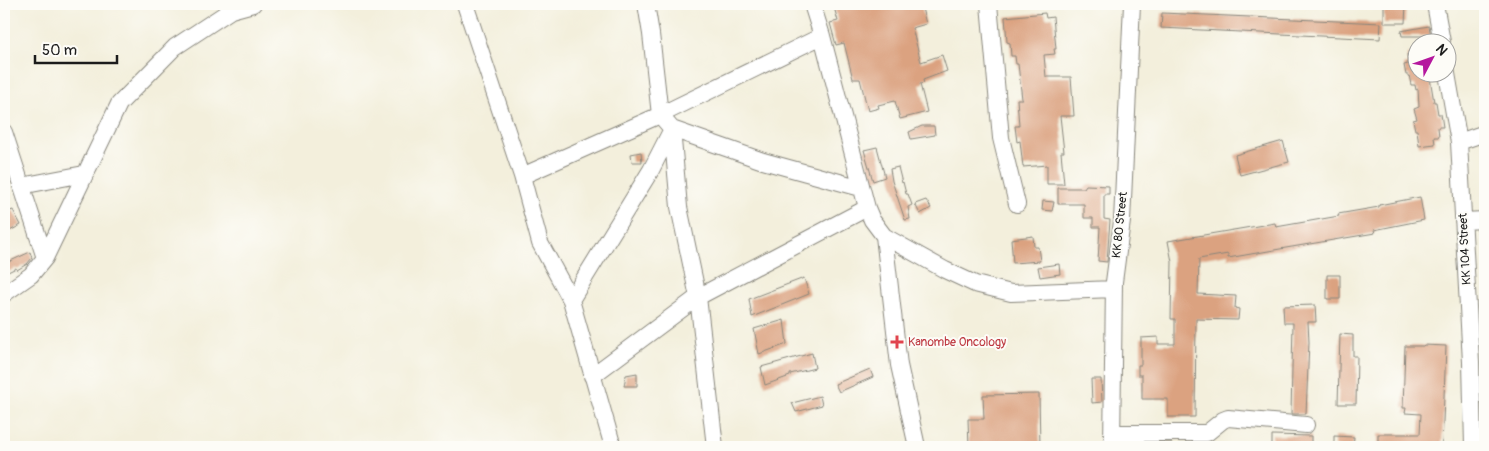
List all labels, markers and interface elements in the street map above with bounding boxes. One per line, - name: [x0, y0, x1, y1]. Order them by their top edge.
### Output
- scale bar: [35, 32, 118, 64]
- north arrow: [1406, 32, 1456, 82]
- text: 50 m: [42, 41, 77, 60]
- text: N: [1432, 41, 1451, 59]
- street label: KK 80 Street: [1109, 191, 1131, 259]
- street label: KK 104 Street: [1456, 212, 1474, 285]
- marker: Kanombe Oncology: [890, 335, 904, 349]
- place label: Kanombe Oncology: [908, 335, 1006, 350]

